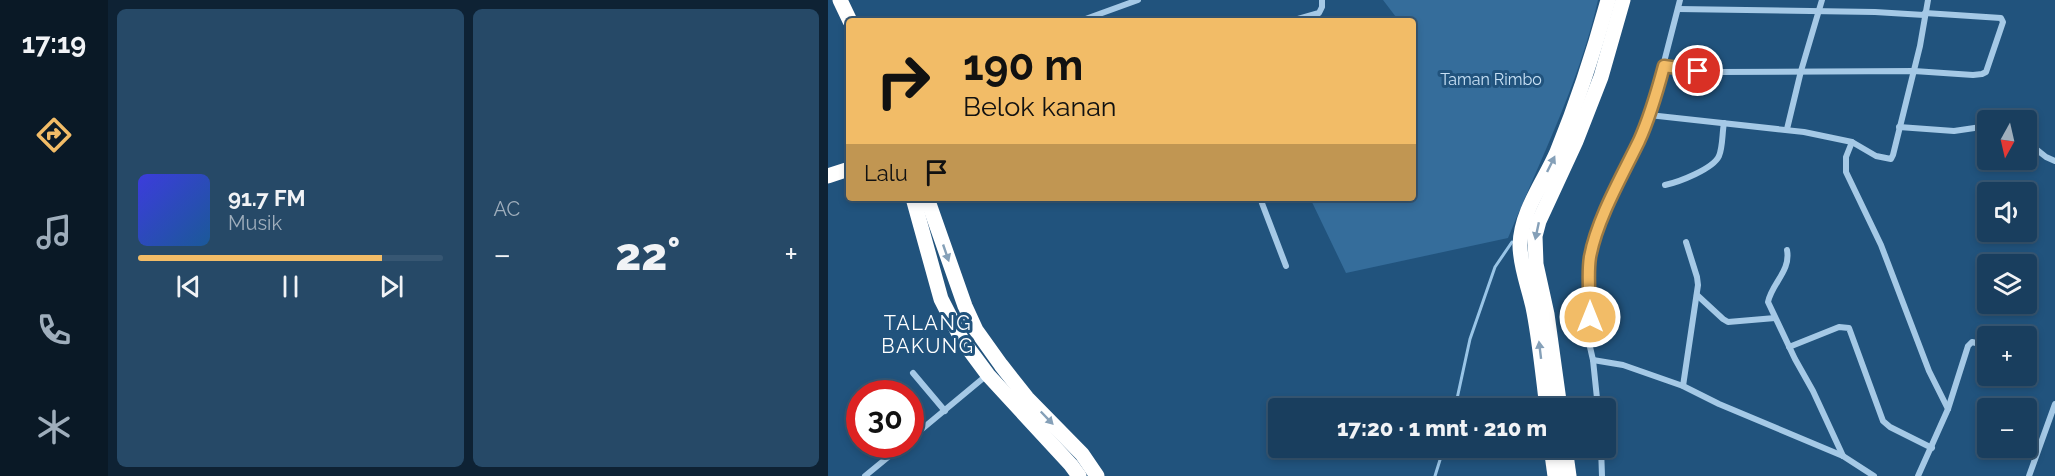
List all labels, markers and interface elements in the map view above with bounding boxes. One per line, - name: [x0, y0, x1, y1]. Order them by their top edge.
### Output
- text: 17:19: [22, 28, 86, 59]
- text: 190 m: [963, 41, 1083, 90]
- icon: right: [864, 42, 942, 120]
- pin: [1672, 45, 1723, 96]
- icon: arrive: [1681, 54, 1714, 87]
- park label: Taman Rimbo: [1440, 70, 1542, 89]
- text: Belok kanan: [963, 91, 1117, 122]
- north arrow: [1977, 110, 2037, 170]
- map controls: [1977, 110, 2037, 458]
- icon: directions: [33, 114, 75, 156]
- one-way arrow: [1546, 155, 1556, 172]
- icon: arrive: [920, 156, 953, 189]
- text: Lalu: [864, 160, 908, 186]
- button: sound: [1977, 182, 2037, 242]
- text: 91.7 FM: [228, 185, 306, 211]
- text: AC: [494, 197, 520, 221]
- icon: music: [33, 211, 75, 253]
- text: Musik: [228, 211, 282, 235]
- one-way arrow: [1532, 222, 1541, 241]
- text: 22°: [615, 228, 680, 281]
- text: −: [494, 235, 511, 274]
- text: +: [784, 235, 798, 274]
- one-way arrow: [942, 244, 952, 262]
- button: layers: [1977, 254, 2037, 314]
- icon: previous: [172, 270, 205, 303]
- icon: pause: [274, 270, 307, 303]
- icon: next: [375, 270, 408, 303]
- position arrow: [1558, 285, 1622, 349]
- icon: phone: [33, 309, 75, 351]
- district label: TALANG BAKUNG: [881, 311, 975, 358]
- button: +: [1977, 326, 2037, 386]
- one-way arrow: [1535, 340, 1545, 359]
- speed limit sign: 30: [846, 380, 924, 458]
- button: −: [1977, 398, 2037, 458]
- icon: climate: [33, 406, 75, 448]
- one-way arrow: [1039, 410, 1053, 424]
- text: 17:20 · 1 mnt · 210 m: [1337, 415, 1547, 441]

